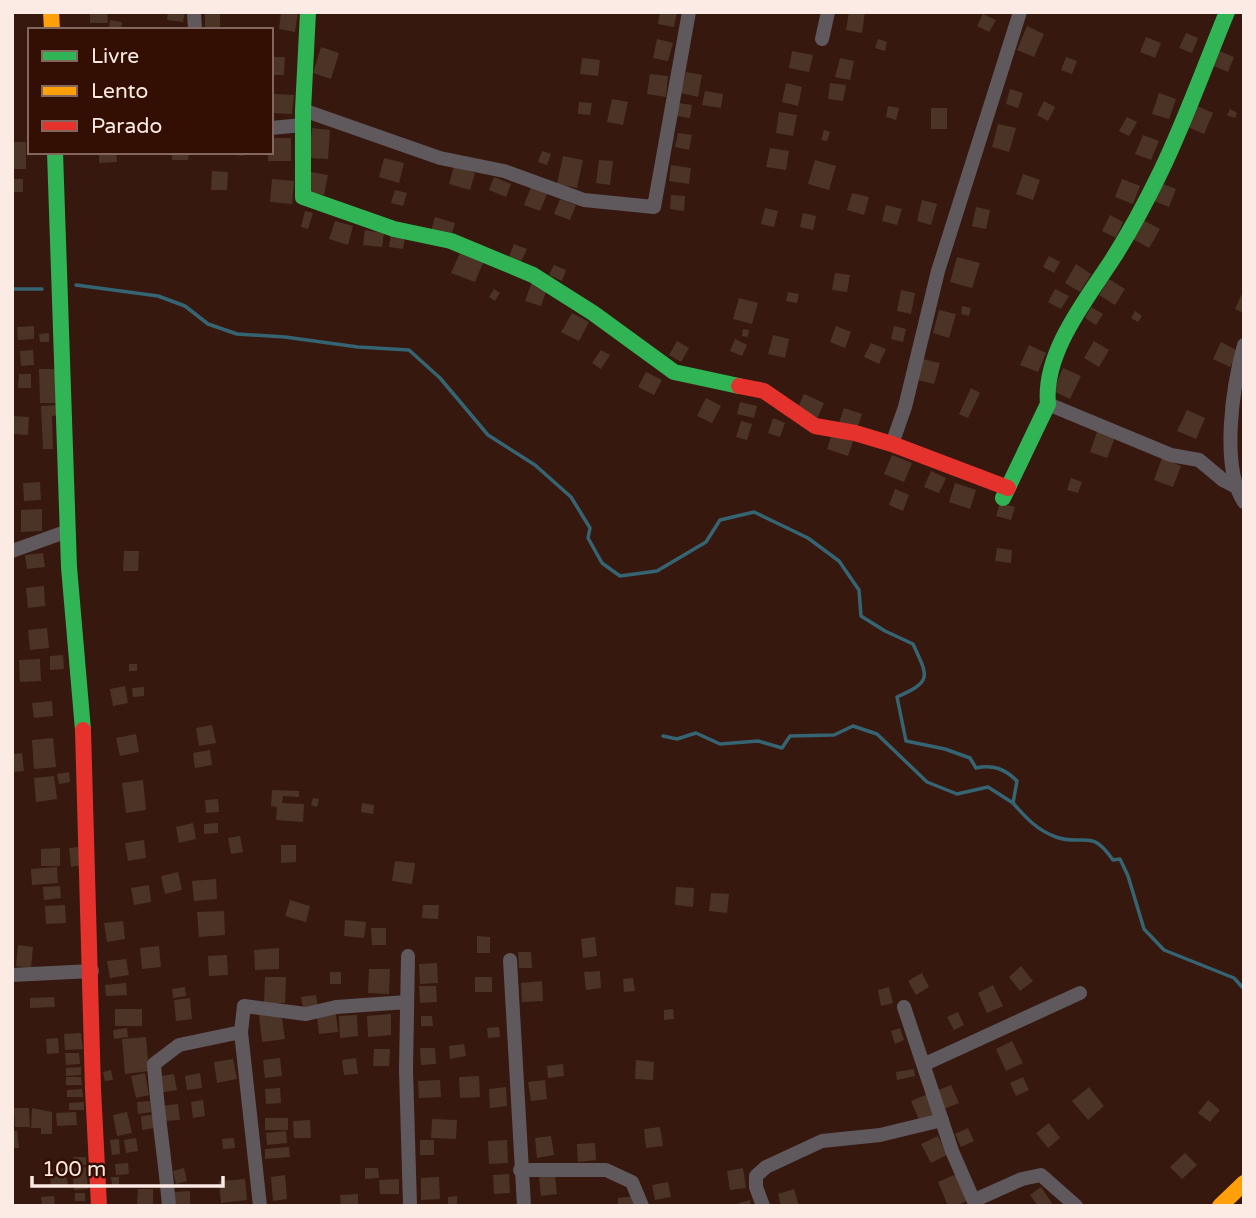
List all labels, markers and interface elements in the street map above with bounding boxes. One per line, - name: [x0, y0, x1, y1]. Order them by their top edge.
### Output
- legend: [28, 28, 273, 154]
- text: Livre: [91, 44, 139, 69]
- text: Lento: [91, 79, 148, 104]
- text: Parado: [91, 114, 162, 139]
- scale bar: [32, 1144, 222, 1188]
- text: 100 m: [42, 1157, 106, 1182]

